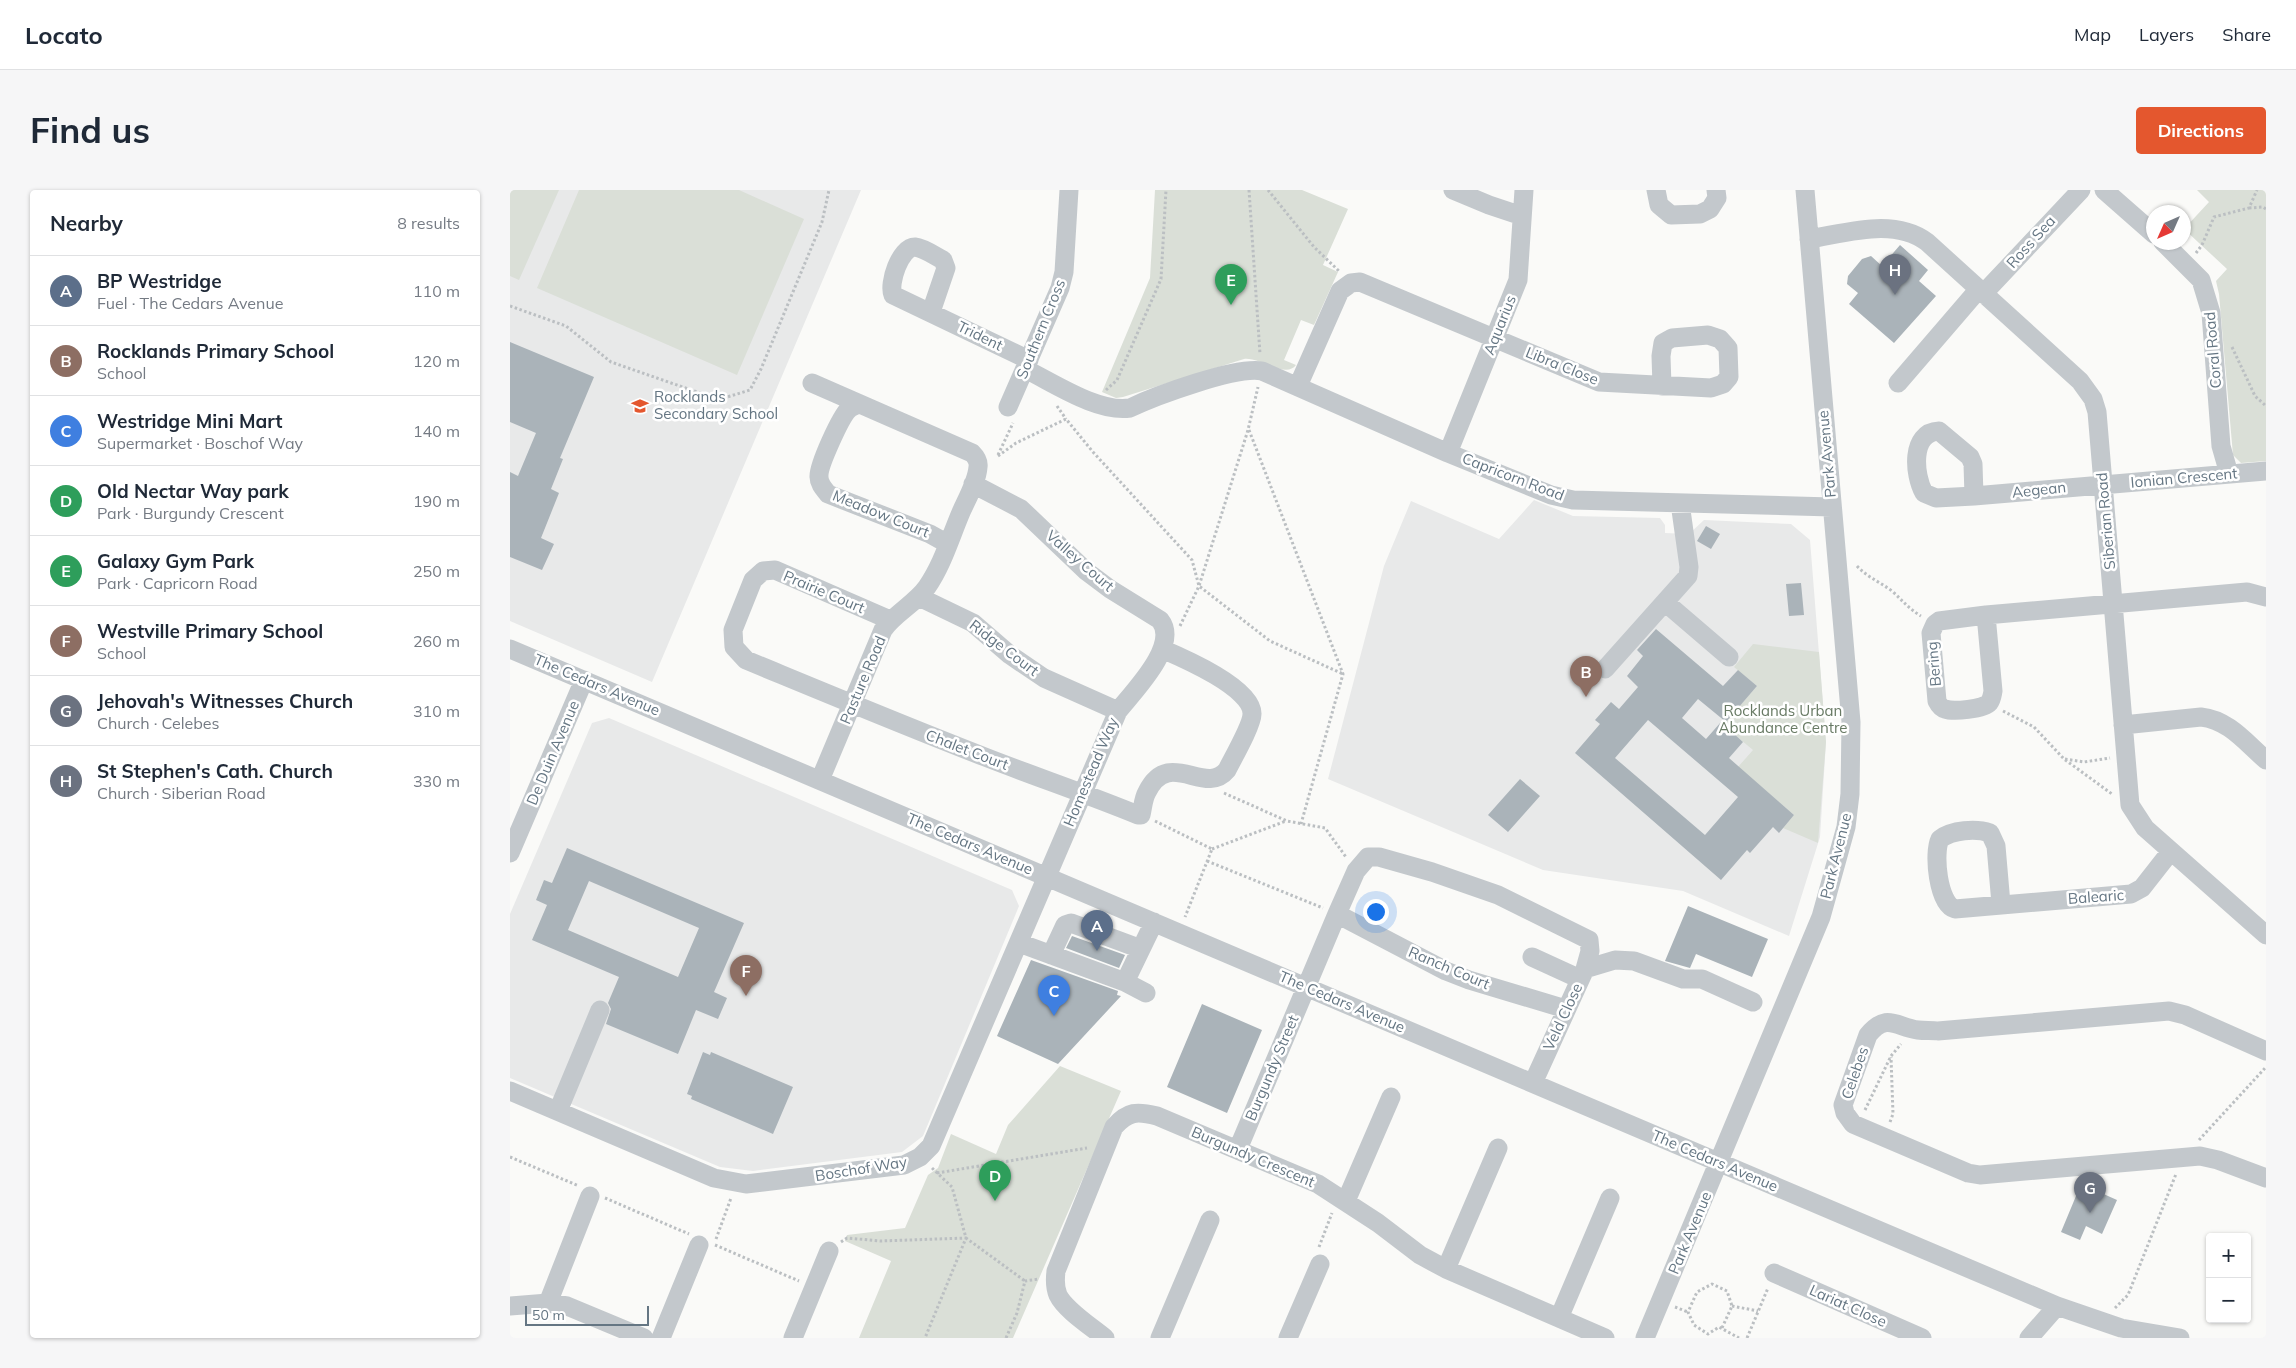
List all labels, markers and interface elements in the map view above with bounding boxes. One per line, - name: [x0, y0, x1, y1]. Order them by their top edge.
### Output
- text: Locato: [25, 20, 103, 50]
- text: Map: [2074, 23, 2111, 46]
- text: Layers: [2139, 23, 2194, 46]
- text: Share: [2222, 23, 2271, 46]
- button: Directions: [2136, 107, 2266, 154]
- text: Find us: [30, 108, 150, 152]
- north arrow: [2146, 205, 2191, 250]
- text: Nearby: [50, 210, 123, 236]
- street label: Ross Sea: [2002, 211, 2059, 272]
- text: 8 results: [397, 213, 460, 233]
- pin: H: [1879, 254, 1911, 295]
- pin: E: [1215, 264, 1247, 305]
- text: BP Westridge: [97, 269, 222, 293]
- street label: Southern Cross: [1012, 276, 1069, 382]
- text: A: [60, 281, 72, 301]
- text: 110 m: [413, 281, 460, 301]
- street label: Aquarius: [1479, 292, 1520, 357]
- text: Fuel · The Cedars Avenue: [97, 293, 283, 313]
- street label: Coral Road: [2200, 311, 2225, 389]
- street label: Trident: [954, 316, 1006, 355]
- text: Rocklands Primary School: [97, 339, 334, 363]
- street label: Libra Close: [1523, 342, 1601, 389]
- text: B: [60, 351, 72, 371]
- text: 120 m: [413, 351, 460, 371]
- text: School: [97, 363, 146, 383]
- place label: Rocklands Secondary School: [654, 387, 778, 423]
- school or university icon: Rocklands Secondary School: [630, 396, 650, 416]
- text: Westridge Mini Mart: [97, 409, 282, 433]
- street label: Park Avenue: [1813, 410, 1840, 499]
- text: C: [61, 421, 71, 441]
- text: 140 m: [413, 421, 460, 441]
- text: Supermarket · Boschof Way: [97, 433, 303, 453]
- street label: Capricorn Road: [1459, 448, 1567, 505]
- street label: Ionian Crescent: [2130, 463, 2238, 492]
- street label: Siberian Road: [2092, 472, 2119, 570]
- street label: Aegean: [2011, 477, 2067, 502]
- text: Old Nectar Way park: [97, 479, 289, 503]
- street label: Meadow Court: [830, 486, 932, 542]
- text: D: [60, 491, 72, 511]
- text: 190 m: [413, 491, 460, 511]
- text: Park · Burgundy Crescent: [97, 503, 284, 523]
- street label: Valley Court: [1042, 526, 1118, 595]
- text: Galaxy Gym Park: [97, 549, 254, 573]
- text: E: [61, 561, 71, 581]
- text: 250 m: [413, 561, 460, 581]
- street label: Prairie Court: [781, 566, 868, 617]
- text: Park · Capricorn Road: [97, 573, 258, 593]
- street label: Ridge Court: [966, 615, 1043, 680]
- text: Westville Primary School: [97, 619, 323, 643]
- text: F: [61, 631, 71, 651]
- text: 260 m: [413, 631, 460, 651]
- street label: Pasture Road: [835, 633, 890, 727]
- street label: Bering: [1922, 641, 1945, 687]
- text: School: [97, 643, 146, 663]
- street label: The Cedars Avenue: [531, 649, 663, 720]
- pin: B: [1570, 656, 1602, 697]
- text: Jehovah's Witnesses Church: [97, 689, 353, 713]
- street label: De Duin Avenue: [522, 698, 583, 808]
- text: G: [60, 701, 72, 721]
- text: 310 m: [413, 701, 460, 721]
- park label: Rocklands Urban Abundance Centre: [1718, 701, 1848, 737]
- text: Church · Celebes: [97, 713, 219, 733]
- street label: Homestead Way: [1059, 714, 1122, 829]
- street label: Chalet Court: [923, 725, 1011, 774]
- text: St Stephen's Cath. Church: [97, 759, 333, 783]
- text: H: [60, 771, 72, 791]
- text: 330 m: [413, 771, 460, 791]
- text: Church · Siberian Road: [97, 783, 266, 803]
- street label: The Cedars Avenue: [904, 808, 1036, 879]
- street label: Park Avenue: [1816, 811, 1855, 901]
- street label: Balearic: [2067, 885, 2125, 908]
- your location: [1363, 899, 1389, 925]
- pin: A: [1081, 910, 1113, 951]
- street label: Ranch Court: [1406, 942, 1493, 993]
- pin: F: [730, 955, 762, 996]
- street label: The Cedars Avenue: [1276, 966, 1408, 1037]
- pin: C: [1038, 975, 1070, 1016]
- street label: Veld Close: [1539, 980, 1586, 1054]
- street label: Burgundy Street: [1241, 1012, 1302, 1124]
- street label: Celebes: [1837, 1044, 1872, 1102]
- street label: Burgundy Crescent: [1189, 1122, 1318, 1191]
- street label: The Cedars Avenue: [1649, 1125, 1781, 1196]
- street label: Boschof Way: [814, 1152, 908, 1185]
- pin: D: [979, 1160, 1011, 1201]
- pin: G: [2074, 1172, 2106, 1213]
- street label: Park Avenue: [1664, 1189, 1715, 1277]
- map controls: [2206, 1233, 2251, 1323]
- button: +: [2206, 1233, 2251, 1278]
- button: −: [2206, 1278, 2251, 1323]
- street label: Lariat Close: [1807, 1280, 1890, 1331]
- scale bar: [525, 1303, 649, 1326]
- text: 50 m: [532, 1306, 565, 1324]

